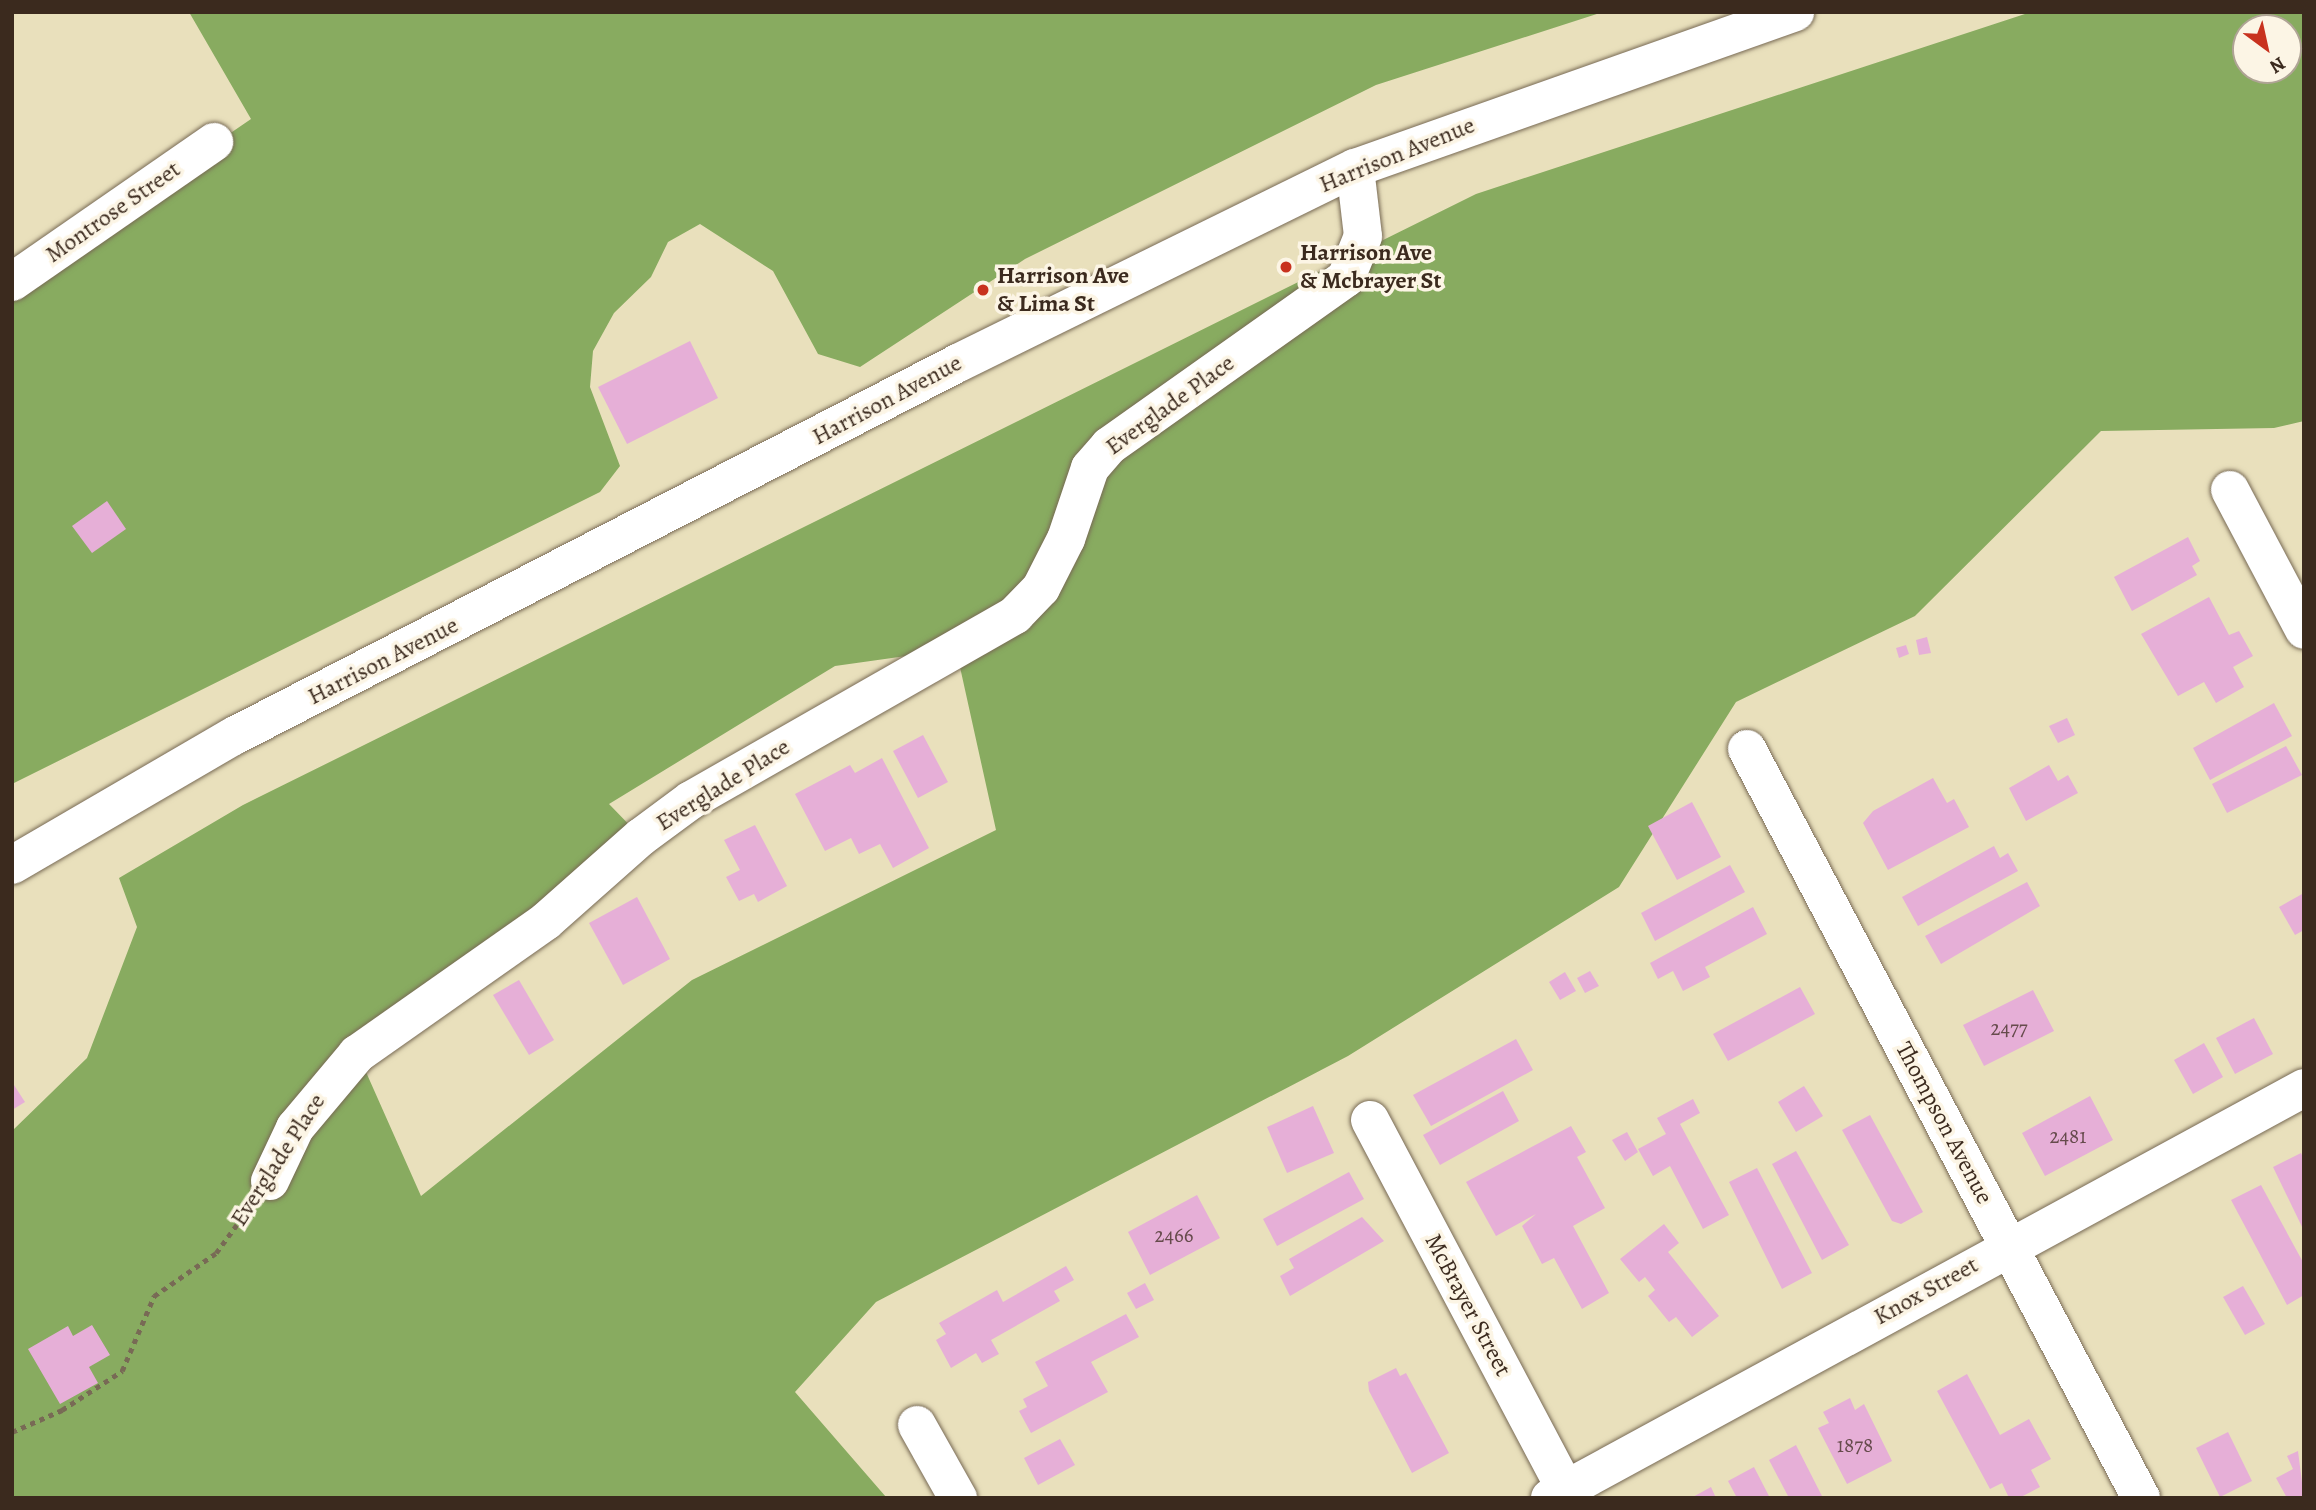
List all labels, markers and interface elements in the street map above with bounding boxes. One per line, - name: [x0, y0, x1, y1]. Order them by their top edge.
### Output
- north arrow: [2232, 14, 2302, 84]
- text: N: [2264, 50, 2290, 80]
- street label: Harrison Avenue: [1315, 111, 1479, 199]
- street label: Montrose Street: [40, 155, 186, 269]
- place label: Harrison Ave & Mcbrayer St: [1300, 239, 1441, 295]
- marker: Harrison Ave & Mcbrayer St: [1278, 259, 1294, 275]
- place label: Harrison Ave & Lima St: [997, 262, 1129, 318]
- marker: Harrison Ave & Lima St: [975, 282, 991, 298]
- street label: Harrison Avenue: [807, 349, 967, 451]
- street label: Everglade Place: [1100, 349, 1240, 461]
- street label: Harrison Avenue: [303, 611, 463, 711]
- street label: Everglade Place: [651, 733, 795, 837]
- house number: 2477: [1990, 1015, 2028, 1041]
- street label: Thompson Avenue: [1889, 1037, 1999, 1209]
- street label: Everglade Place: [225, 1088, 331, 1232]
- house number: 2481: [2050, 1123, 2086, 1149]
- house number: 2466: [1155, 1222, 1193, 1248]
- street label: McBrayer Street: [1418, 1229, 1518, 1381]
- street label: Knox Street: [1869, 1251, 1983, 1331]
- house number: 1878: [1837, 1432, 1873, 1458]

